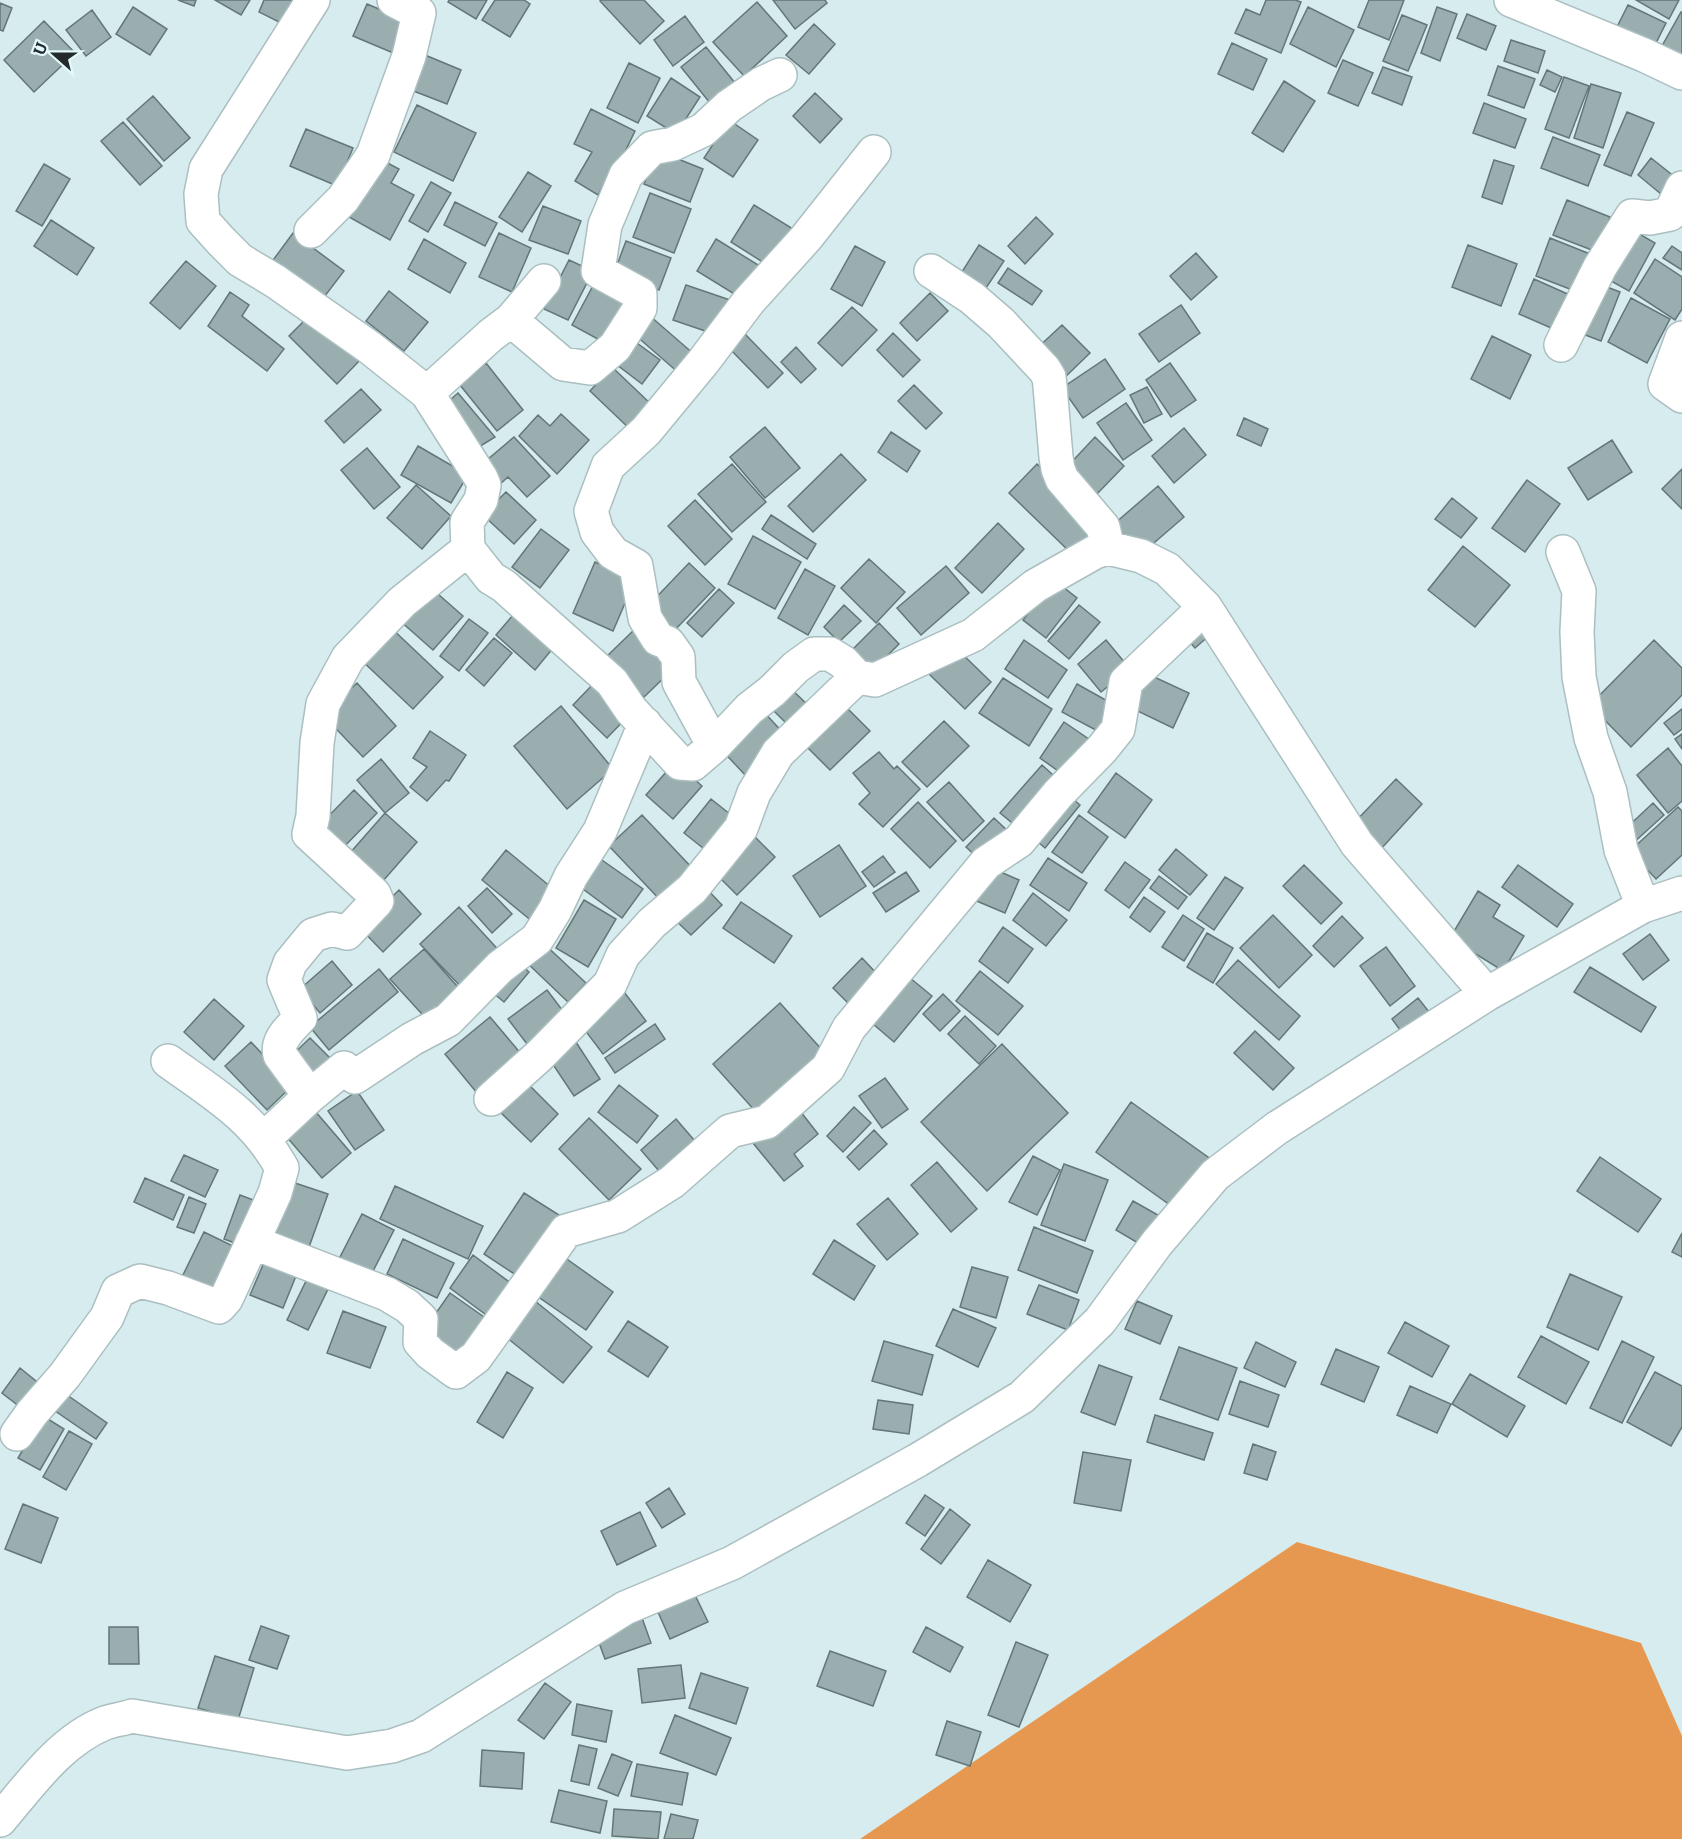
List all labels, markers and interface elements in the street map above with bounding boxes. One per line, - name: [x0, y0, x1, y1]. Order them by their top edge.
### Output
- north arrow: [24, 24, 84, 84]
- text: U: [29, 40, 52, 58]

